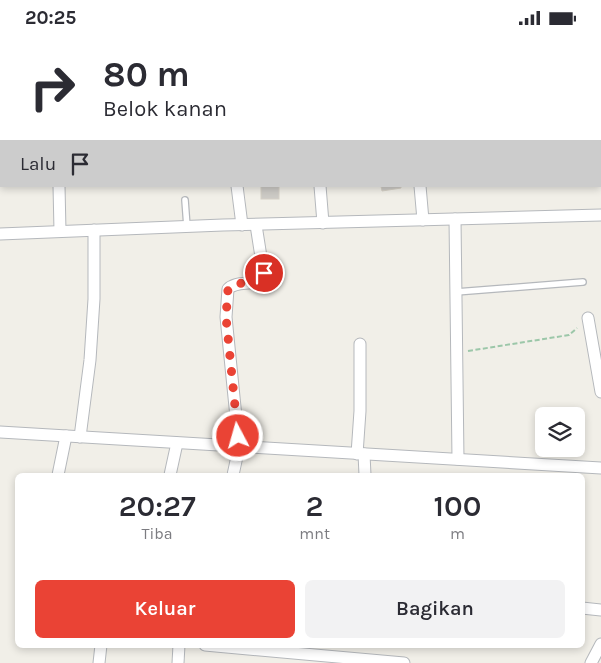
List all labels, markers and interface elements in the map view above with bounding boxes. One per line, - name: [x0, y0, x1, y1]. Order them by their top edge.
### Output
- text: 20:25: [25, 7, 76, 29]
- text: 80 m: [103, 54, 190, 95]
- icon: right: [20, 55, 85, 120]
- text: Belok kanan: [103, 96, 227, 122]
- icon: arrive: [66, 150, 94, 178]
- text: Lalu: [20, 153, 56, 175]
- pin: [243, 252, 285, 294]
- icon: arrive: [250, 259, 278, 287]
- map controls: [535, 407, 585, 457]
- button: layers: [535, 407, 585, 457]
- position arrow: [211, 409, 263, 461]
- text: 20:27: [119, 488, 196, 524]
- text: 2: [306, 488, 324, 524]
- text: 100: [434, 488, 481, 524]
- text: Tiba: [142, 524, 173, 543]
- text: mnt: [299, 524, 330, 543]
- text: m: [450, 524, 465, 543]
- button: Keluar: [35, 580, 295, 638]
- button: Bagikan: [305, 580, 565, 638]

